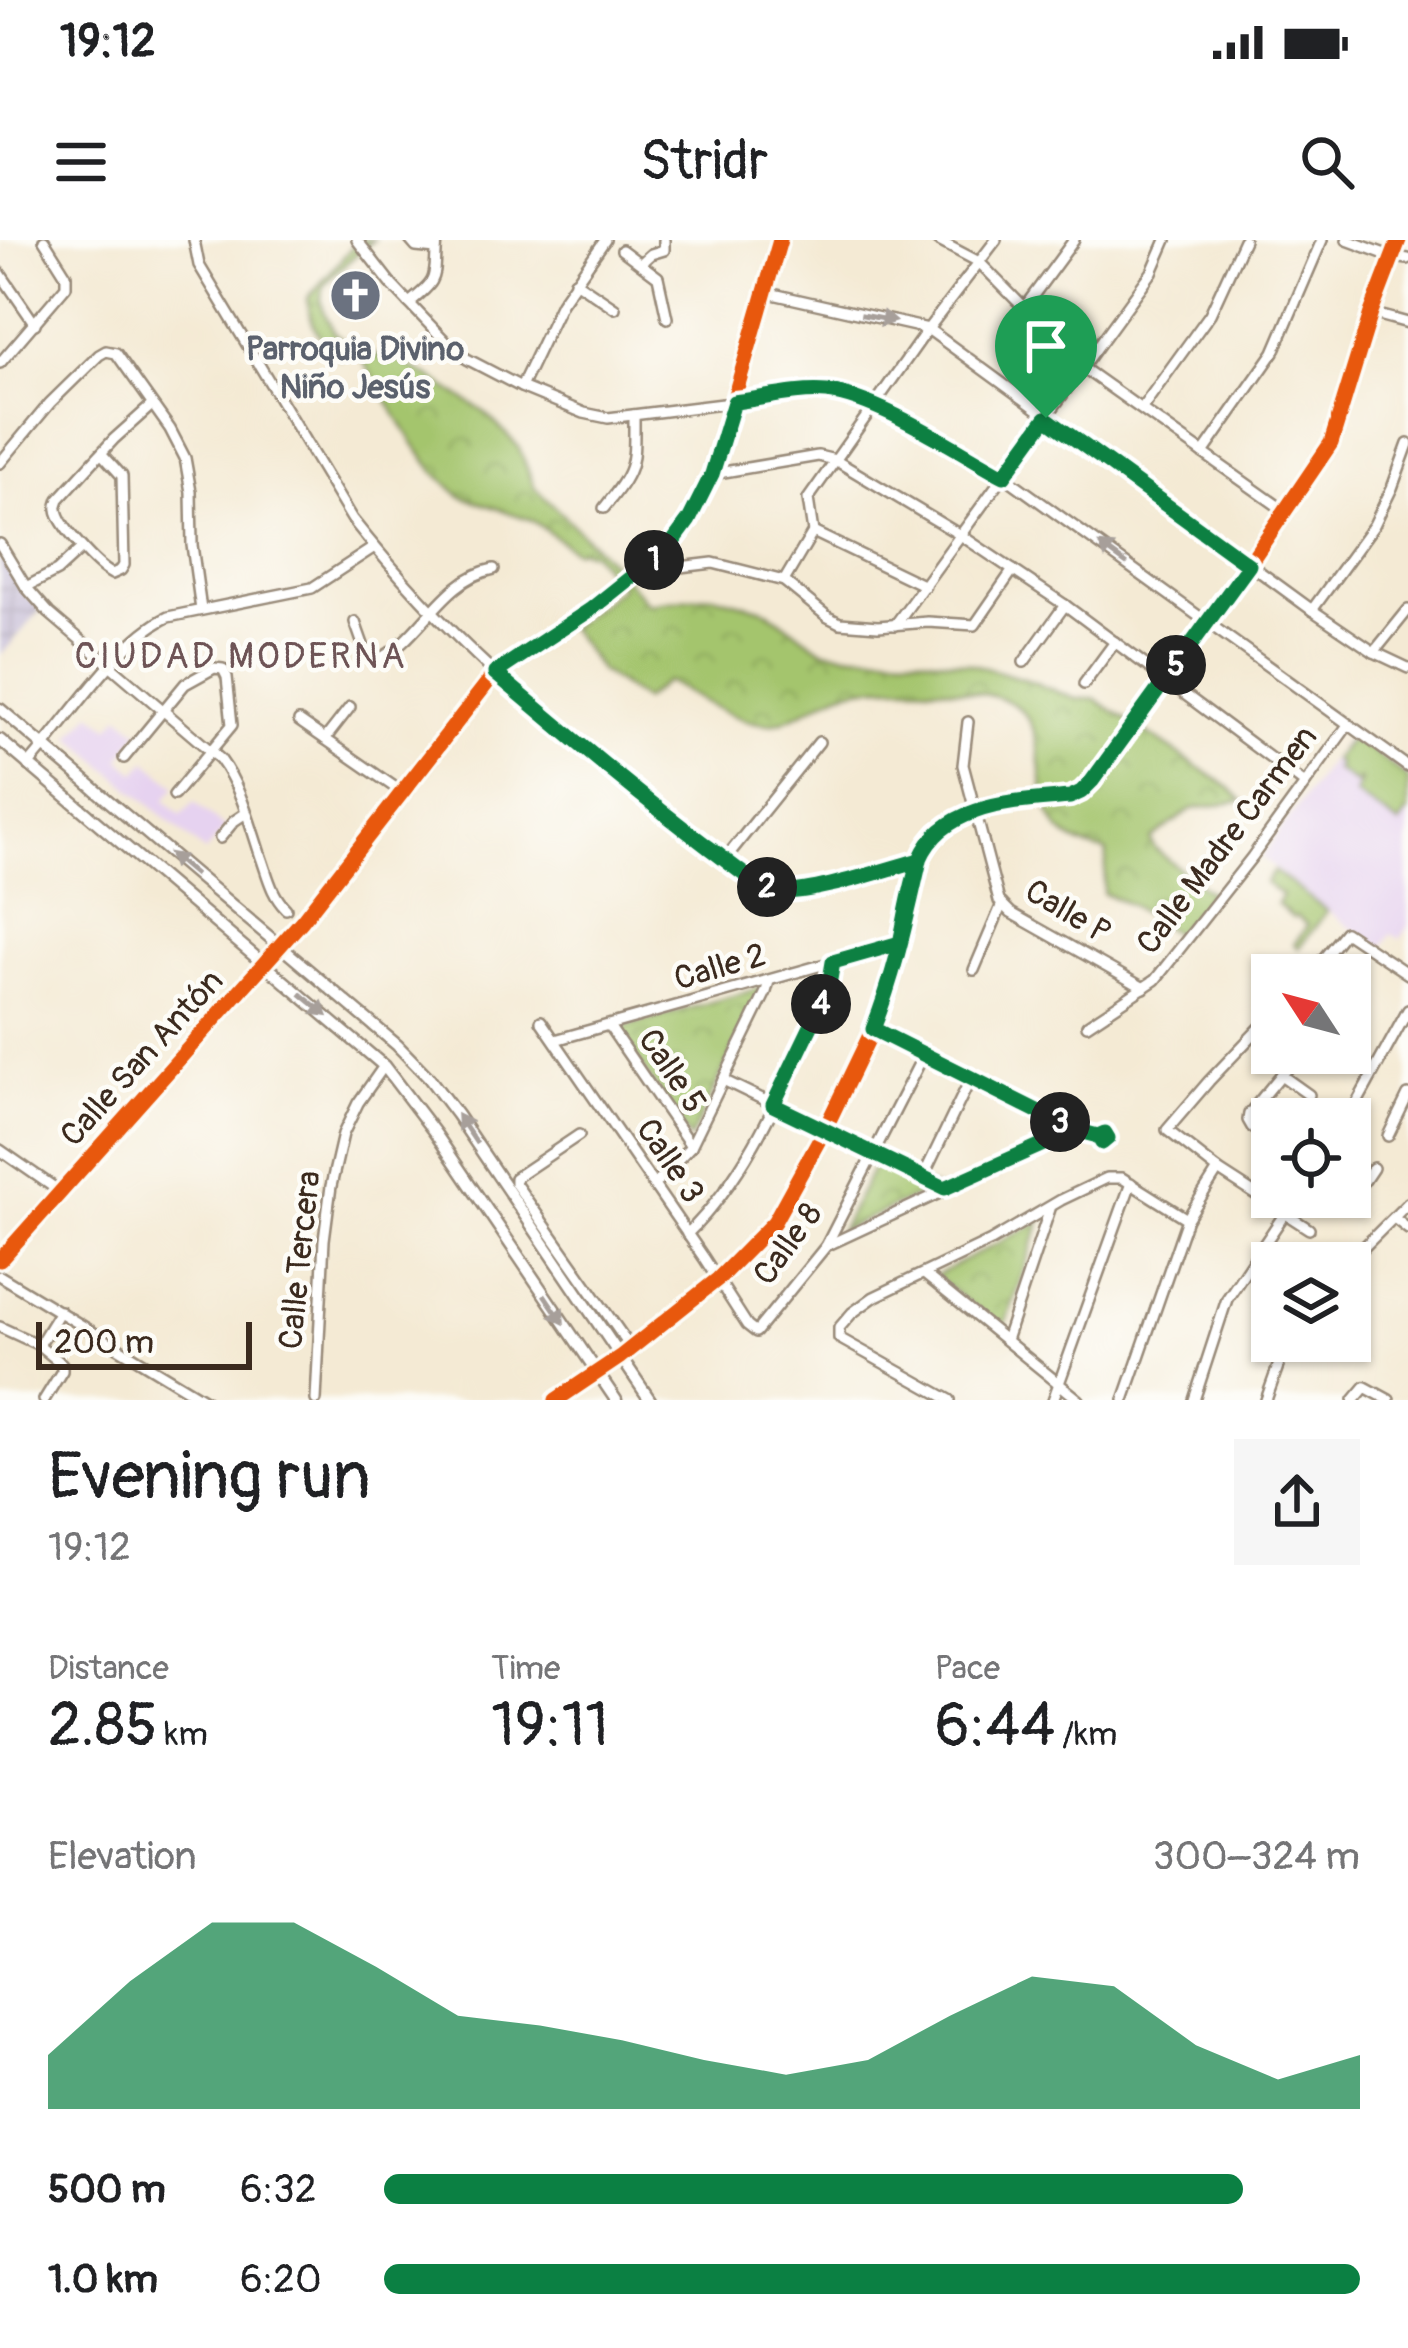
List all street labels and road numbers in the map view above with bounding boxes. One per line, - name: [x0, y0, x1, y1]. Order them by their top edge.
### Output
- street label: Calle Madre Carmen: [1128, 718, 1326, 962]
- street label: Calle P: [1018, 870, 1118, 954]
- street label: Calle 2: [670, 934, 770, 1000]
- street label: Calle San Antón: [52, 961, 232, 1155]
- street label: Calle 5: [629, 1021, 715, 1121]
- street label: Calle 3: [627, 1111, 713, 1211]
- street label: Calle Tercera: [270, 1169, 330, 1351]
- street label: Calle 8: [745, 1195, 831, 1293]

